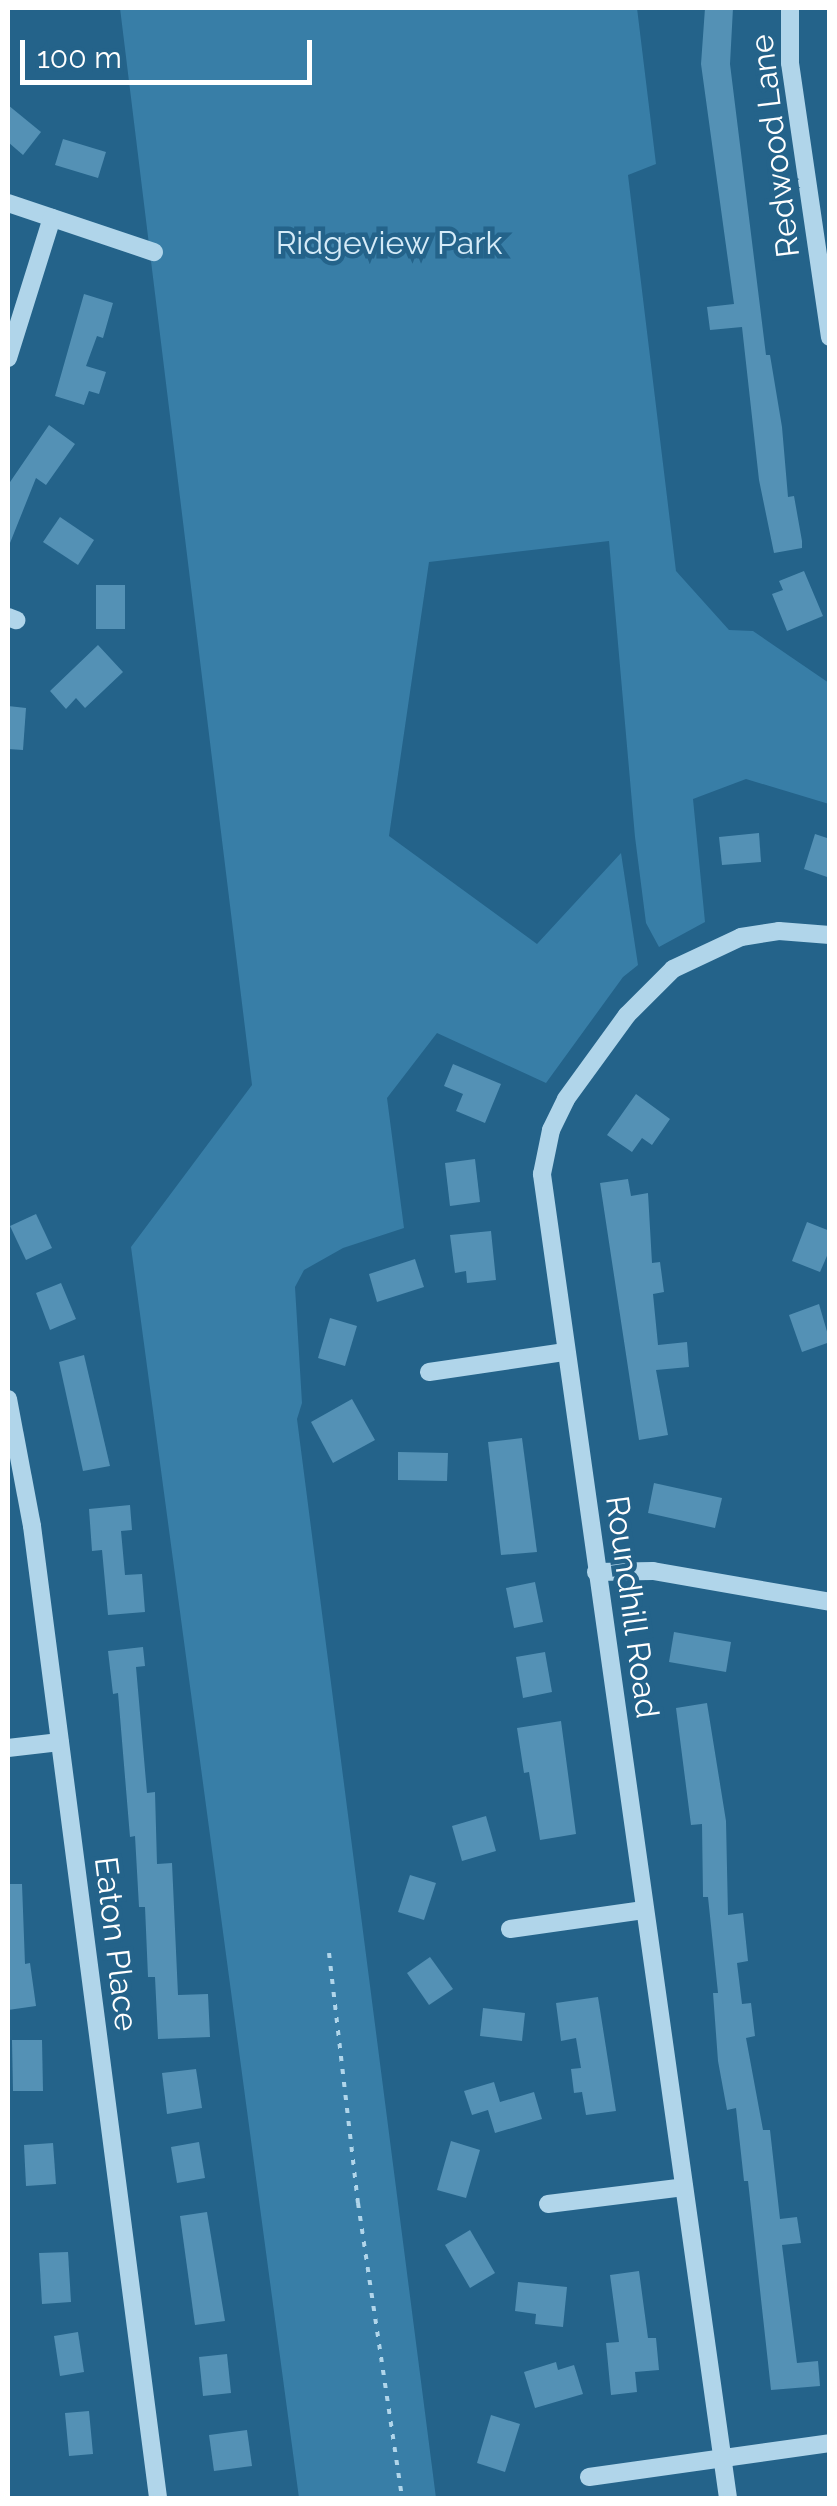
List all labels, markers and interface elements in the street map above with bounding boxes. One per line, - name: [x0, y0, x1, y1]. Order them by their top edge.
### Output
- scale bar: [25, 20, 318, 82]
- street label: Redwood Lane: [742, 32, 808, 260]
- text: 100 m: [37, 40, 122, 75]
- park label: Ridgeview Park: [275, 224, 503, 262]
- street label: Roundhill Road: [597, 1493, 667, 1721]
- street label: Eaton Place: [86, 1855, 146, 2033]

